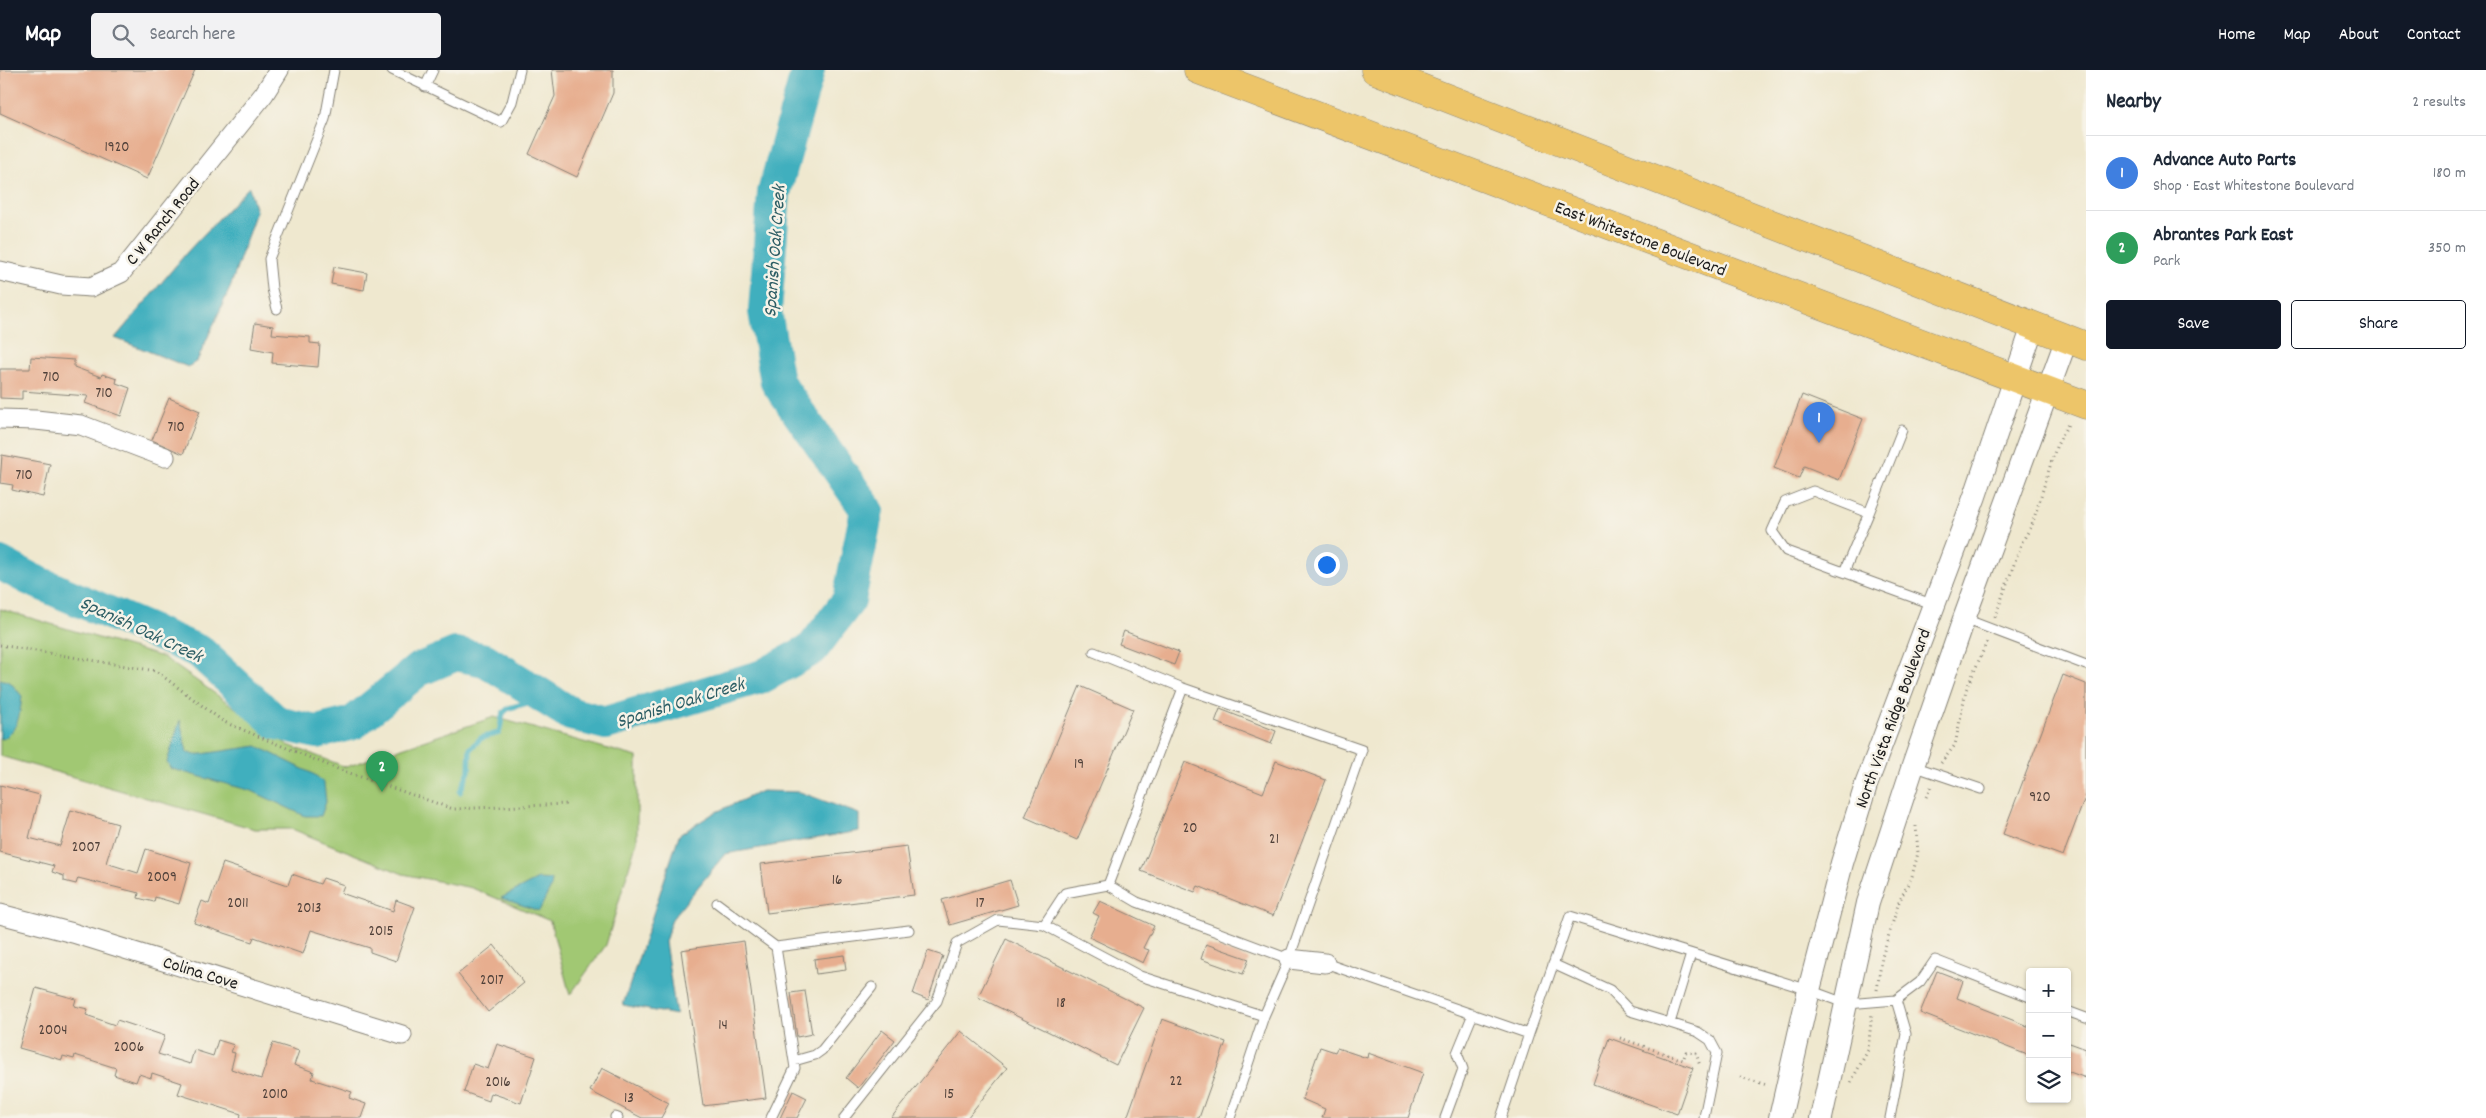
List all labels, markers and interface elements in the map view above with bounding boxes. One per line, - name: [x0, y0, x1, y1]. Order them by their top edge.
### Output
- search box: [91, 13, 441, 58]
- text: Map: [25, 18, 61, 52]
- icon: search: [109, 21, 137, 49]
- text: Search here: [149, 22, 235, 49]
- text: Home: [2218, 23, 2255, 48]
- text: Map: [2283, 23, 2311, 48]
- text: About: [2339, 23, 2379, 48]
- text: Contact: [2407, 23, 2461, 48]
- text: Nearby: [2106, 88, 2161, 118]
- text: 2 results: [2412, 91, 2466, 114]
- house number: 1920: [105, 137, 129, 159]
- text: Advance Auto Parts: [2153, 148, 2296, 175]
- text: 1: [2120, 162, 2124, 185]
- text: 180 m: [2433, 162, 2466, 185]
- street label: C W Ranch Road: [121, 173, 207, 272]
- text: Shop · East Whitestone Boulevard: [2153, 175, 2354, 198]
- water label: Spanish Oak Creek: [758, 182, 795, 318]
- street label: East Whitestone Boulevard: [1551, 196, 1729, 285]
- text: Abrantes Park East: [2153, 223, 2293, 250]
- text: 2: [2119, 237, 2126, 260]
- text: 350 m: [2428, 237, 2466, 260]
- text: Park: [2153, 250, 2180, 273]
- button: Save: [2106, 300, 2281, 349]
- button: Share: [2291, 300, 2466, 349]
- house number: 710: [42, 367, 60, 389]
- house number: 710: [95, 383, 113, 405]
- pin: 1: [1803, 402, 1835, 443]
- house number: 710: [167, 417, 185, 439]
- house number: 710: [15, 465, 33, 487]
- your location: [1314, 552, 1340, 578]
- water label: Spanish Oak Creek: [75, 591, 208, 672]
- street label: North Vista Ridge Boulevard: [1850, 626, 1938, 812]
- water label: Spanish Oak Creek: [614, 671, 750, 737]
- pin: 2: [366, 751, 398, 792]
- house number: 19: [1074, 754, 1084, 776]
- house number: 920: [2029, 787, 2051, 809]
- house number: 20: [1183, 818, 1197, 840]
- house number: 21: [1269, 829, 1279, 851]
- house number: 2007: [72, 837, 101, 859]
- house number: 2009: [147, 867, 177, 889]
- house number: 16: [832, 870, 842, 892]
- house number: 2011: [227, 893, 249, 915]
- house number: 17: [975, 893, 985, 915]
- house number: 2013: [297, 898, 321, 920]
- house number: 2015: [369, 921, 394, 943]
- street label: Colina Cove: [159, 951, 241, 998]
- map controls: [2026, 968, 2071, 1103]
- button: +: [2026, 968, 2071, 1013]
- house number: 2017: [480, 970, 504, 992]
- house number: 18: [1056, 993, 1066, 1015]
- button: −: [2026, 1013, 2071, 1058]
- house number: 14: [718, 1015, 728, 1037]
- house number: 2004: [38, 1020, 68, 1042]
- house number: 2006: [114, 1037, 144, 1059]
- button: layers: [2026, 1058, 2071, 1103]
- house number: 22: [1169, 1071, 1183, 1093]
- house number: 2016: [485, 1072, 511, 1094]
- house number: 2010: [262, 1084, 288, 1106]
- house number: 15: [944, 1084, 954, 1106]
- house number: 13: [624, 1088, 634, 1110]

